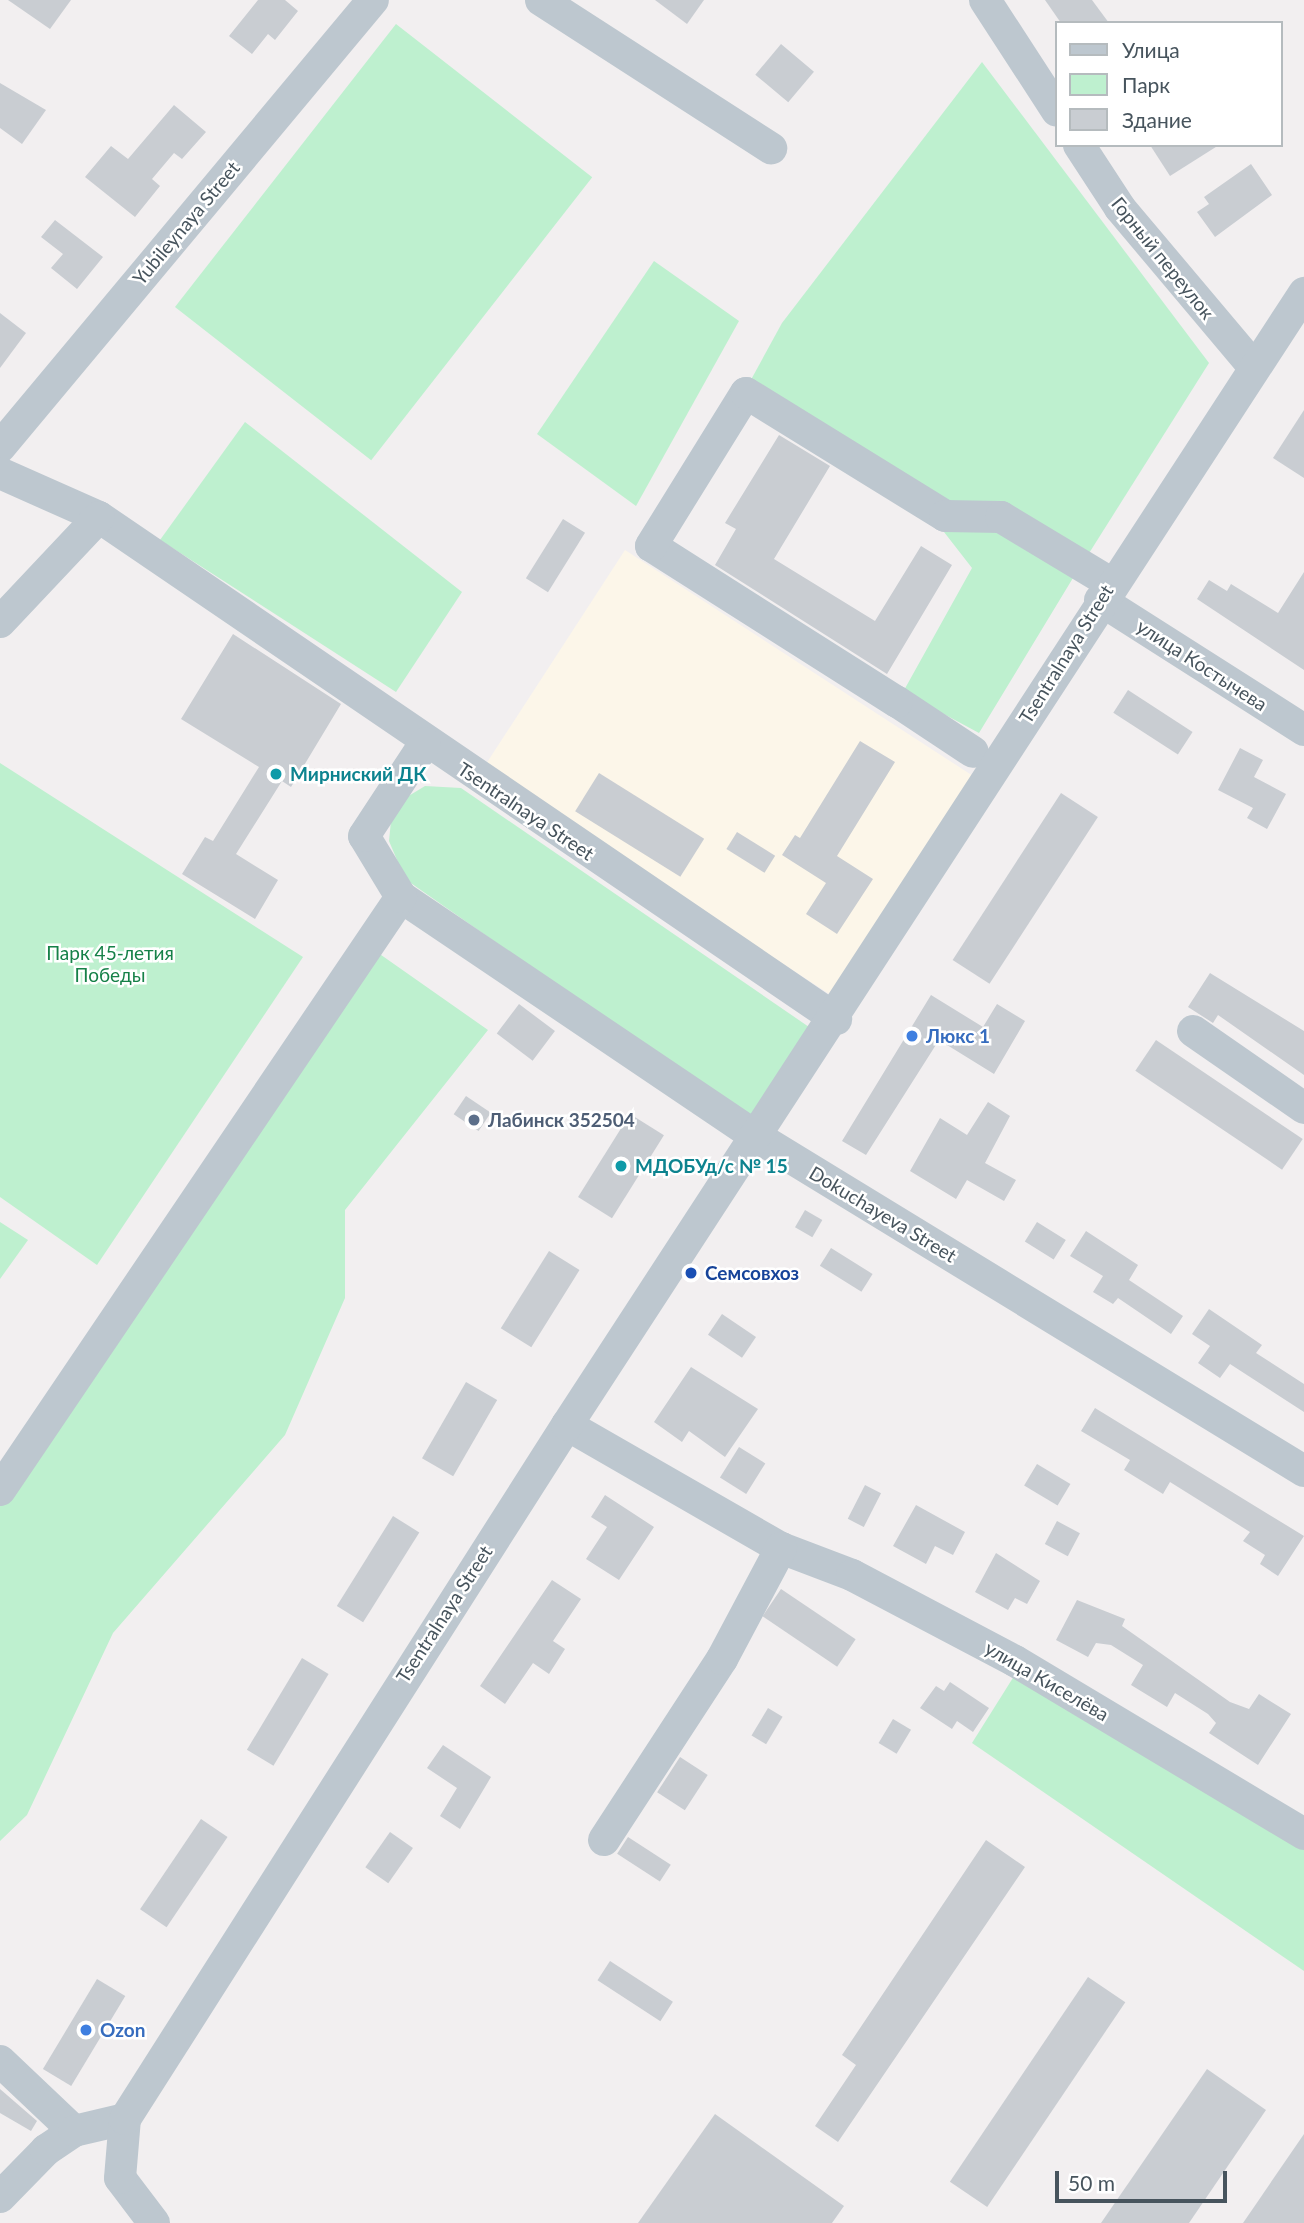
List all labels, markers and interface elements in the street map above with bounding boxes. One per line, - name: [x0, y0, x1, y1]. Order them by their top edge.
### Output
- legend: [1056, 21, 1283, 147]
- text: Улица: [1122, 37, 1180, 62]
- text: Парк: [1122, 72, 1170, 97]
- text: Здание: [1122, 107, 1192, 132]
- street label: Yubileynaya Street: [128, 157, 244, 289]
- street label: Горный переулок: [1107, 192, 1219, 324]
- street label: Tsentralnaya Street: [1014, 581, 1118, 727]
- street label: улица Костычева: [1133, 614, 1271, 716]
- street label: Tsentralnaya Street: [454, 757, 598, 865]
- place label: Мирниский ДК: [290, 763, 426, 785]
- marker: Мирниский ДК: [268, 766, 284, 782]
- park label: Парк 45-летия Победы: [46, 942, 174, 986]
- place label: Люкс 1: [926, 1025, 990, 1047]
- marker: Люкс 1: [904, 1028, 920, 1044]
- place label: Лабинск 352504: [488, 1109, 635, 1131]
- marker: Лабинск 352504: [466, 1112, 482, 1128]
- place label: МДОБУд/с № 15: [635, 1155, 788, 1177]
- marker: МДОБУд/с № 15: [613, 1158, 629, 1174]
- street label: Dokuchayeva Street: [805, 1161, 961, 1267]
- place label: Семсовхоз: [705, 1262, 799, 1284]
- marker: Семсовхоз: [683, 1265, 699, 1281]
- street label: Tsentralnaya Street: [391, 1541, 497, 1687]
- street label: улица Киселёва: [981, 1636, 1113, 1726]
- place label: Ozon: [100, 2019, 145, 2041]
- marker: Ozon: [78, 2022, 94, 2038]
- scale bar: [1059, 2156, 1230, 2200]
- text: 50 m: [1068, 2170, 1115, 2195]

